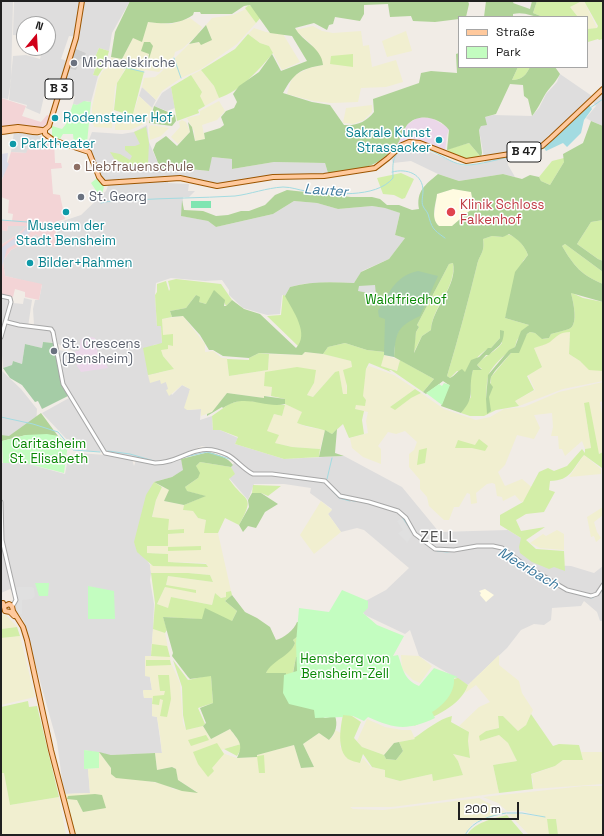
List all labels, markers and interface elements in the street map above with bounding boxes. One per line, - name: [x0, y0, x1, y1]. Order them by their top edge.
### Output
- north arrow: [16, 16, 56, 56]
- legend: [458, 16, 588, 68]
- text: N: [34, 18, 45, 33]
- text: Straße: [496, 24, 535, 40]
- text: Park: [496, 44, 521, 60]
- place label: Michaelskirche: [82, 55, 175, 71]
- marker: Michaelskirche: [69, 58, 79, 68]
- road number: B 3: [45, 79, 73, 99]
- place label: Rodensteiner Hof: [63, 110, 173, 126]
- marker: Rodensteiner Hof: [50, 113, 60, 123]
- place label: Sakrale Kunst Strassacker: [346, 125, 431, 156]
- marker: Sakrale Kunst Strassacker: [434, 135, 444, 145]
- place label: Parktheater: [21, 136, 95, 152]
- marker: Parktheater: [8, 139, 18, 149]
- road number: B 47: [507, 142, 541, 162]
- place label: Liebfrauenschule: [85, 159, 194, 175]
- marker: Liebfrauenschule: [72, 162, 82, 172]
- water label: Lauter: [304, 181, 348, 201]
- place label: St. Georg: [89, 189, 147, 205]
- marker: St. Georg: [76, 192, 86, 202]
- place label: Klinik Schloss Falkenhof: [460, 197, 544, 228]
- marker: Klinik Schloss Falkenhof: [445, 206, 457, 218]
- marker: Museum der Stadt Bensheim: [61, 207, 71, 217]
- place label: Museum der Stadt Bensheim: [16, 218, 116, 249]
- place label: Bilder+Rahmen: [38, 255, 132, 271]
- marker: Bilder+Rahmen: [25, 258, 35, 268]
- park label: Waldfriedhof: [365, 292, 447, 308]
- place label: St. Crescens (Bensheim): [62, 336, 140, 367]
- marker: St. Crescens (Bensheim): [49, 346, 59, 356]
- park label: Caritasheim St. Elisabeth: [10, 436, 88, 467]
- district label: ZELL: [420, 529, 458, 547]
- water label: Meerbach: [495, 544, 561, 594]
- park label: Hemsberg von Bensheim-Zell: [300, 651, 390, 682]
- scale bar: [460, 794, 521, 820]
- text: 200 m: [465, 801, 501, 817]

